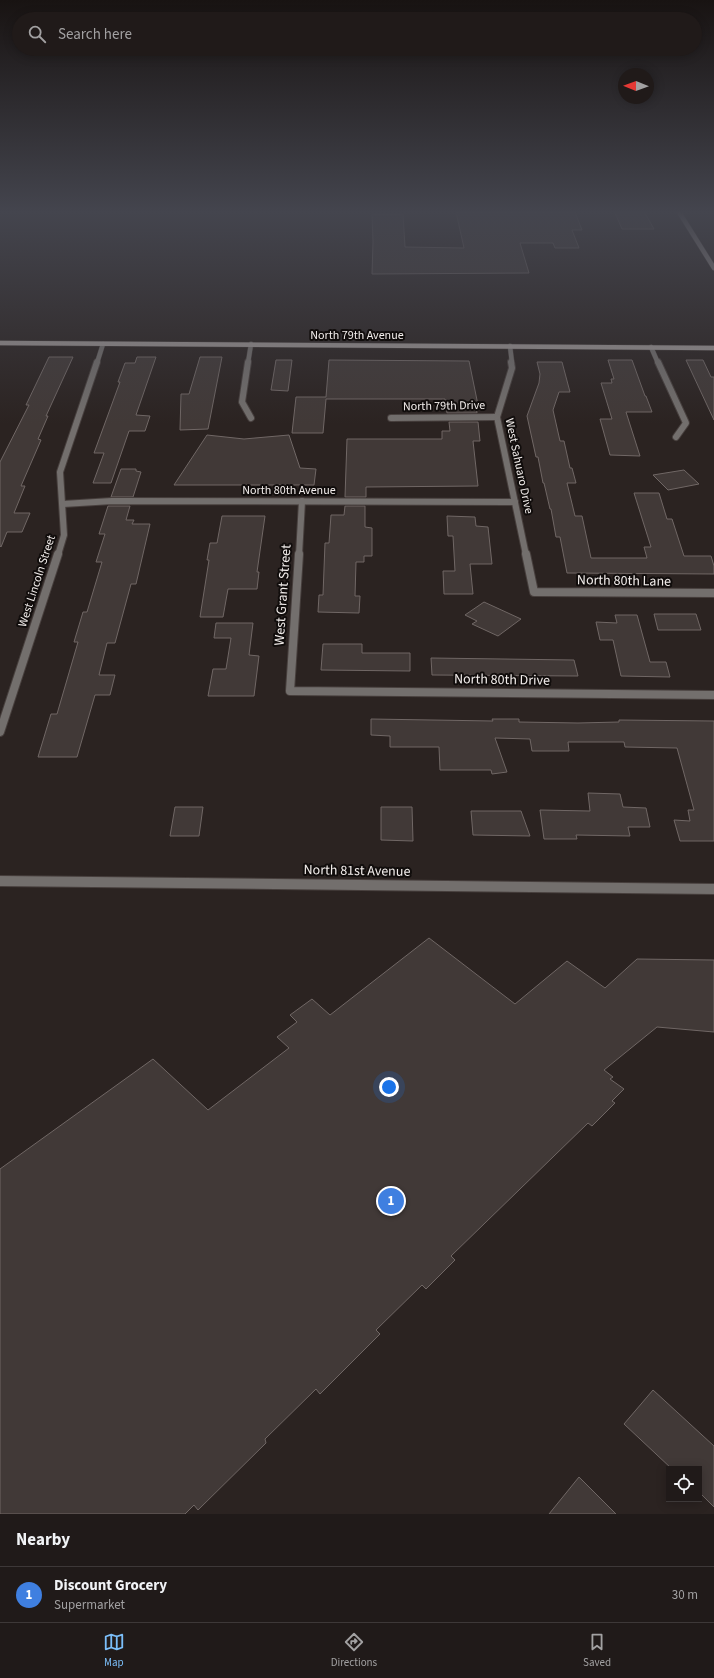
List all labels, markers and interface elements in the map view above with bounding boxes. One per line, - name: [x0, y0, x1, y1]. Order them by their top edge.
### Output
- search box: [12, 12, 702, 56]
- icon: search: [26, 23, 48, 45]
- text: Search here: [58, 24, 132, 45]
- north arrow: [618, 68, 654, 104]
- street label: North 79th Avenue: [310, 327, 404, 344]
- street label: North 79th Drive: [403, 397, 485, 415]
- street label: West Sahuaro Drive: [501, 417, 537, 515]
- street label: North 80th Avenue: [242, 482, 336, 499]
- street label: West Lincoln Street: [14, 533, 60, 629]
- street label: West Grant Street: [269, 543, 297, 646]
- street label: North 80th Lane: [577, 570, 671, 592]
- street label: North 80th Drive: [454, 669, 550, 691]
- street label: North 81st Avenue: [303, 860, 411, 882]
- your location: [379, 1077, 399, 1097]
- pin: 1: [378, 1186, 404, 1216]
- map controls: [666, 1466, 702, 1502]
- button: locate: [666, 1466, 702, 1502]
- text: Nearby: [16, 1528, 70, 1552]
- text: Discount Grocery: [54, 1575, 167, 1596]
- text: 1: [26, 1586, 32, 1604]
- text: 30 m: [672, 1586, 698, 1604]
- text: Supermarket: [54, 1596, 125, 1614]
- tab: Map: [103, 1631, 125, 1670]
- tab: Directions: [331, 1631, 377, 1670]
- tab: Saved: [583, 1631, 611, 1670]

